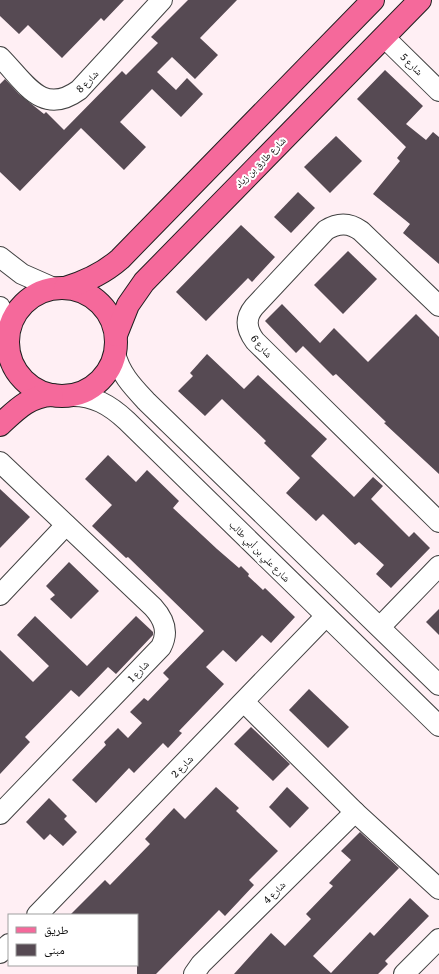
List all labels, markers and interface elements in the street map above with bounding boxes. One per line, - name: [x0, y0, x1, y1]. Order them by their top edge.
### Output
- street label: شارع 5: [398, 49, 427, 78]
- street label: شارع 8: [72, 66, 102, 95]
- street label: شارع طارق بن زياد: [231, 132, 289, 191]
- street label: شارع 6: [248, 331, 277, 361]
- street label: شارع علي بن أبي طالب: [225, 517, 295, 586]
- street label: شارع 1: [124, 656, 152, 685]
- street label: شارع 2: [167, 751, 196, 780]
- street label: شارع 4: [259, 877, 289, 906]
- legend: [8, 914, 138, 966]
- text: طريق: [44, 920, 69, 938]
- text: مبنى: [44, 940, 65, 958]

